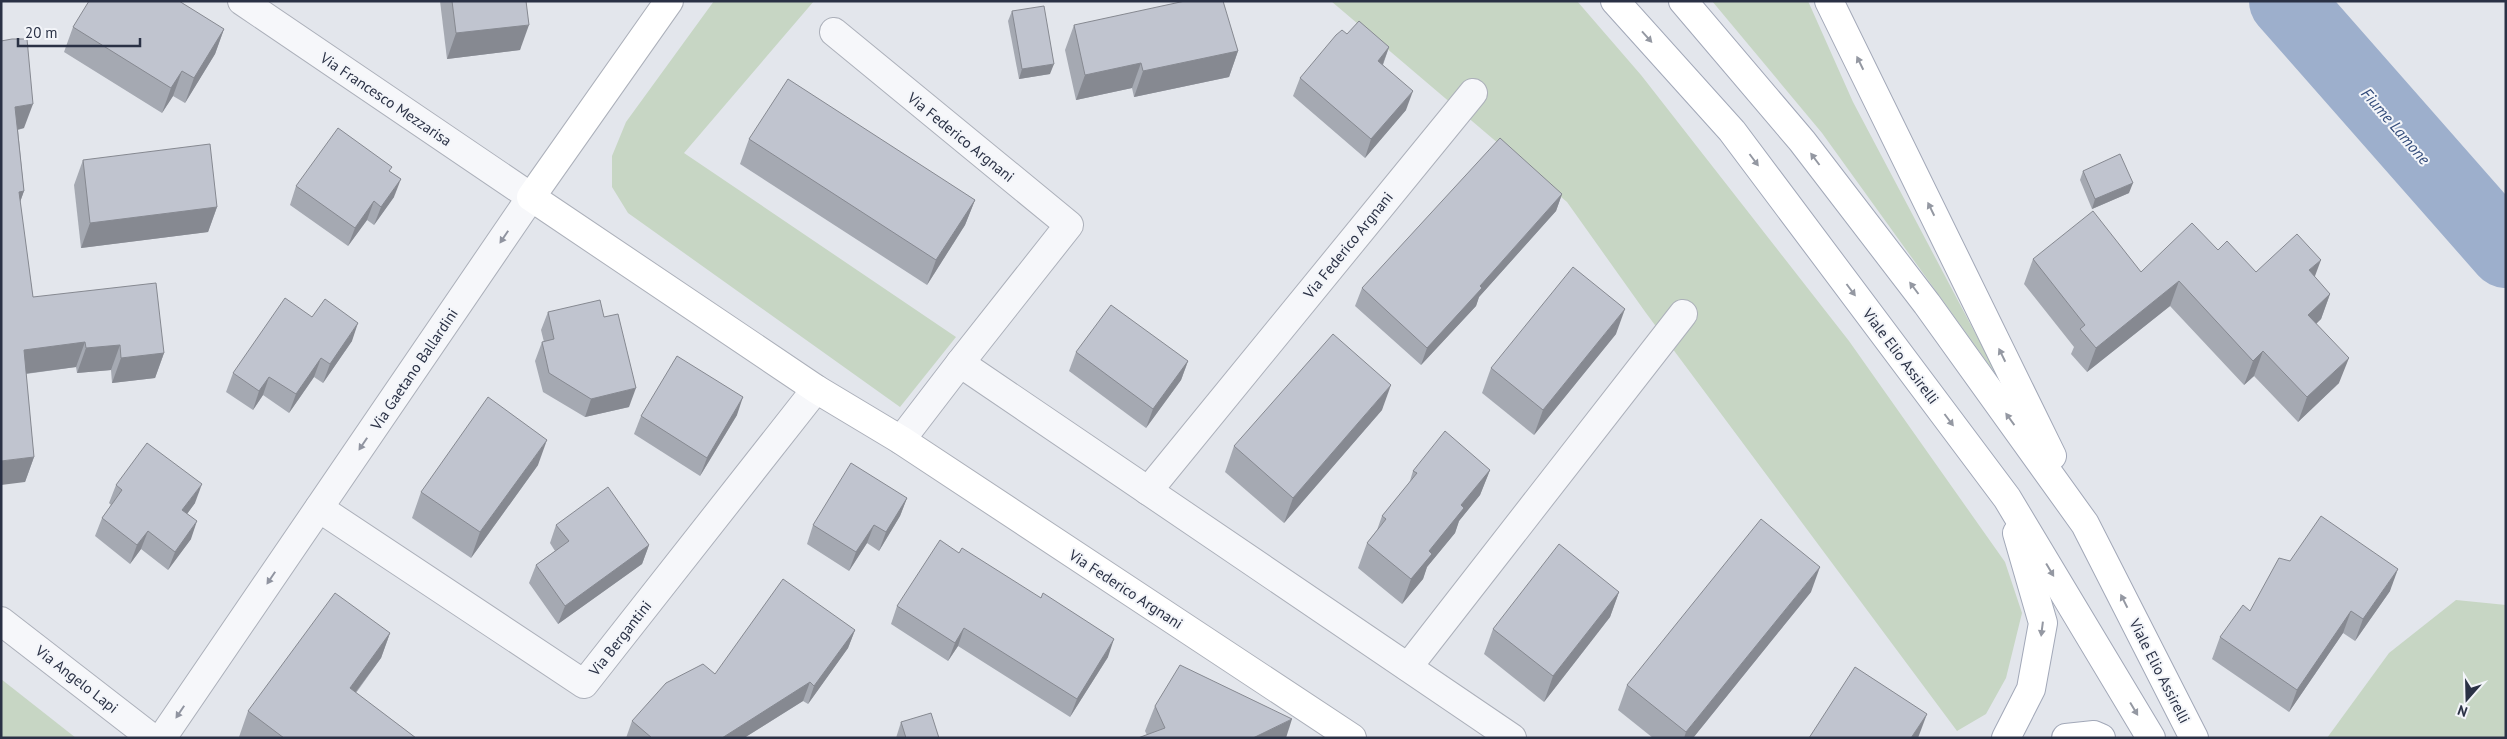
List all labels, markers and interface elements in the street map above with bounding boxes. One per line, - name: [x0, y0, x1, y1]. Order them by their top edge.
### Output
- scale bar: [18, 15, 140, 47]
- text: 20 m: [25, 23, 58, 42]
- one-way arrow: [1642, 31, 1653, 44]
- street label: Via Francesco Mezzarisa: [316, 47, 455, 150]
- one-way arrow: [1855, 56, 1863, 70]
- water label: Fiume Lamone: [2357, 84, 2435, 169]
- street label: Via Federico Argnani: [903, 87, 1018, 186]
- one-way arrow: [1749, 153, 1759, 167]
- one-way arrow: [1810, 153, 1821, 166]
- street label: Via Federico Argnani: [1298, 188, 1397, 303]
- one-way arrow: [1927, 202, 1935, 216]
- one-way arrow: [499, 230, 509, 244]
- one-way arrow: [1909, 281, 1919, 295]
- one-way arrow: [1846, 283, 1857, 296]
- street label: Via Gaetano Ballardini: [366, 304, 462, 434]
- street label: Viale Elio Assirelli: [1858, 304, 1943, 408]
- one-way arrow: [1998, 348, 2006, 362]
- one-way arrow: [1944, 413, 1954, 427]
- one-way arrow: [2004, 413, 2015, 426]
- one-way arrow: [358, 437, 368, 450]
- street label: Via Federico Argnani: [1065, 545, 1187, 633]
- one-way arrow: [2046, 564, 2055, 577]
- one-way arrow: [266, 571, 276, 585]
- one-way arrow: [2120, 593, 2128, 608]
- street label: Via Bergantini: [584, 596, 655, 680]
- street label: Viale Elio Assirelli: [2125, 615, 2195, 727]
- one-way arrow: [2038, 622, 2046, 638]
- street label: Via Angelo Lapi: [31, 640, 122, 717]
- north arrow: [2442, 674, 2492, 724]
- text: N: [2455, 701, 2470, 721]
- one-way arrow: [2129, 703, 2138, 716]
- one-way arrow: [175, 705, 185, 719]

